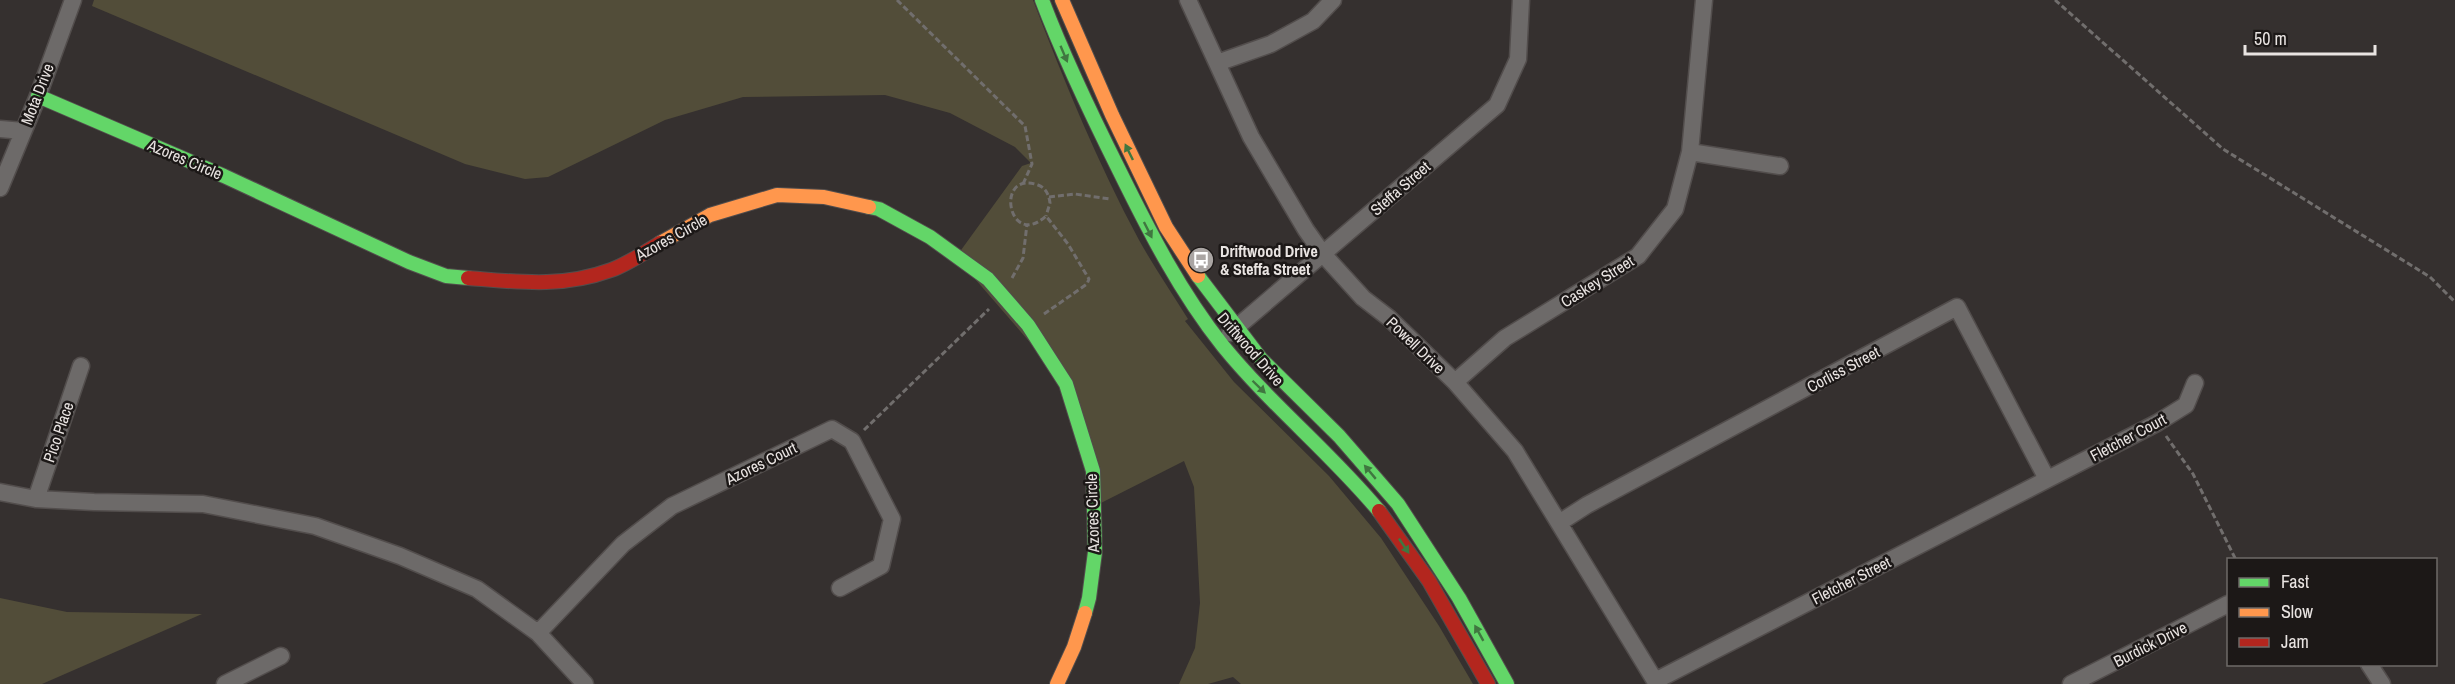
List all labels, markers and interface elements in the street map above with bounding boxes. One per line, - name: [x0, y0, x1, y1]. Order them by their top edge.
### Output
- scale bar: [2245, 18, 2376, 56]
- text: 50 m: [2254, 26, 2287, 51]
- one-way arrow: [1060, 45, 1069, 63]
- street label: Mota Drive: [15, 60, 59, 128]
- street label: Azores Circle: [144, 133, 226, 185]
- one-way arrow: [1125, 143, 1134, 160]
- street label: Steffa Street: [1365, 156, 1435, 220]
- street label: Azores Circle: [630, 208, 711, 266]
- one-way arrow: [1143, 222, 1152, 239]
- place label: Driftwood Drive & Steffa Street: [1220, 240, 1318, 280]
- bus stop icon: Driftwood Drive & Steffa Street: [1186, 245, 1216, 275]
- street label: Caskey Street: [1556, 250, 1638, 312]
- street label: Driftwood Drive: [1213, 307, 1289, 391]
- street label: Powell Drive: [1382, 312, 1450, 378]
- street label: Corliss Street: [1803, 340, 1884, 397]
- one-way arrow: [1252, 380, 1267, 394]
- street label: Pico Place: [37, 399, 79, 465]
- street label: Fletcher Court: [2086, 408, 2170, 466]
- street label: Azores Court: [721, 436, 801, 490]
- one-way arrow: [1364, 465, 1377, 480]
- street label: Azores Circle: [1080, 473, 1104, 554]
- one-way arrow: [1399, 538, 1410, 554]
- street label: Fletcher Street: [1808, 551, 1895, 609]
- legend: [2227, 558, 2437, 666]
- text: Fast: [2281, 569, 2309, 594]
- text: Slow: [2281, 599, 2313, 624]
- street label: Burdick Drive: [2110, 616, 2190, 672]
- one-way arrow: [1474, 624, 1484, 641]
- text: Jam: [2281, 629, 2309, 654]

